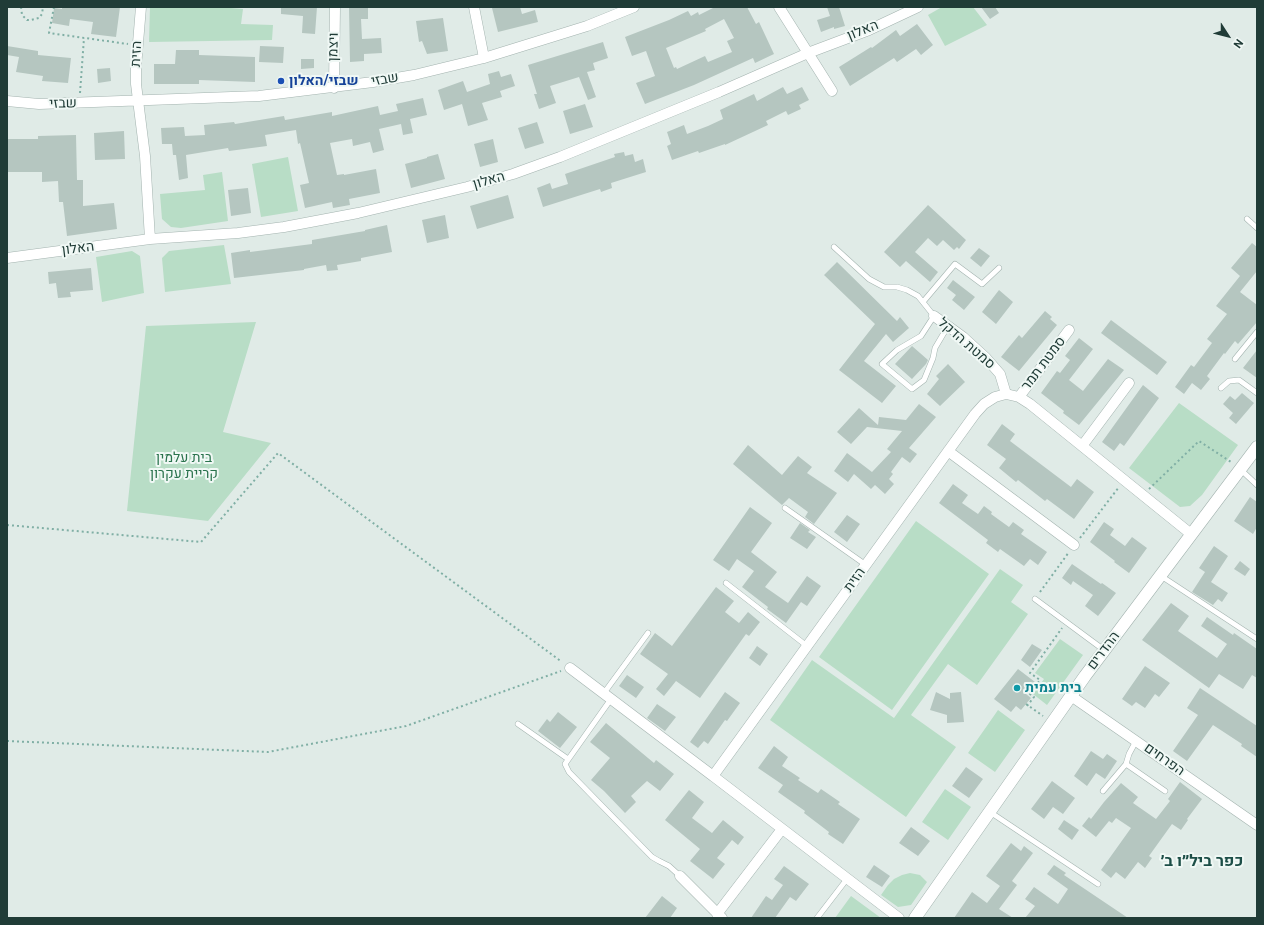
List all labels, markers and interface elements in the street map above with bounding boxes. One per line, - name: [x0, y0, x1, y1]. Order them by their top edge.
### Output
- north arrow: [1208, 16, 1248, 56]
- street label: האלון: [845, 17, 881, 45]
- street label: ויצמן: [325, 32, 343, 62]
- text: N: [1231, 36, 1246, 50]
- street label: הזית: [128, 41, 146, 67]
- street label: שבזי: [370, 69, 400, 91]
- place label: שבזי/האלון: [289, 73, 358, 89]
- marker: שבזי/האלון: [276, 76, 286, 86]
- street label: שבזי: [49, 95, 77, 113]
- street label: האלון: [471, 168, 507, 194]
- street label: האלון: [61, 239, 95, 259]
- street label: סמטת הדקל: [934, 315, 998, 373]
- street label: סמטת תמר: [1018, 334, 1070, 394]
- park label: בית עלמין קריית עקרון: [150, 450, 218, 482]
- street label: הזית: [841, 564, 869, 596]
- street label: ההדרים: [1084, 628, 1124, 674]
- place label: בית עמית: [1025, 680, 1082, 696]
- marker: בית עמית: [1012, 683, 1022, 693]
- street label: הפרחים: [1141, 740, 1187, 780]
- district label: כפר ביל״ו ב׳: [1161, 852, 1243, 872]

